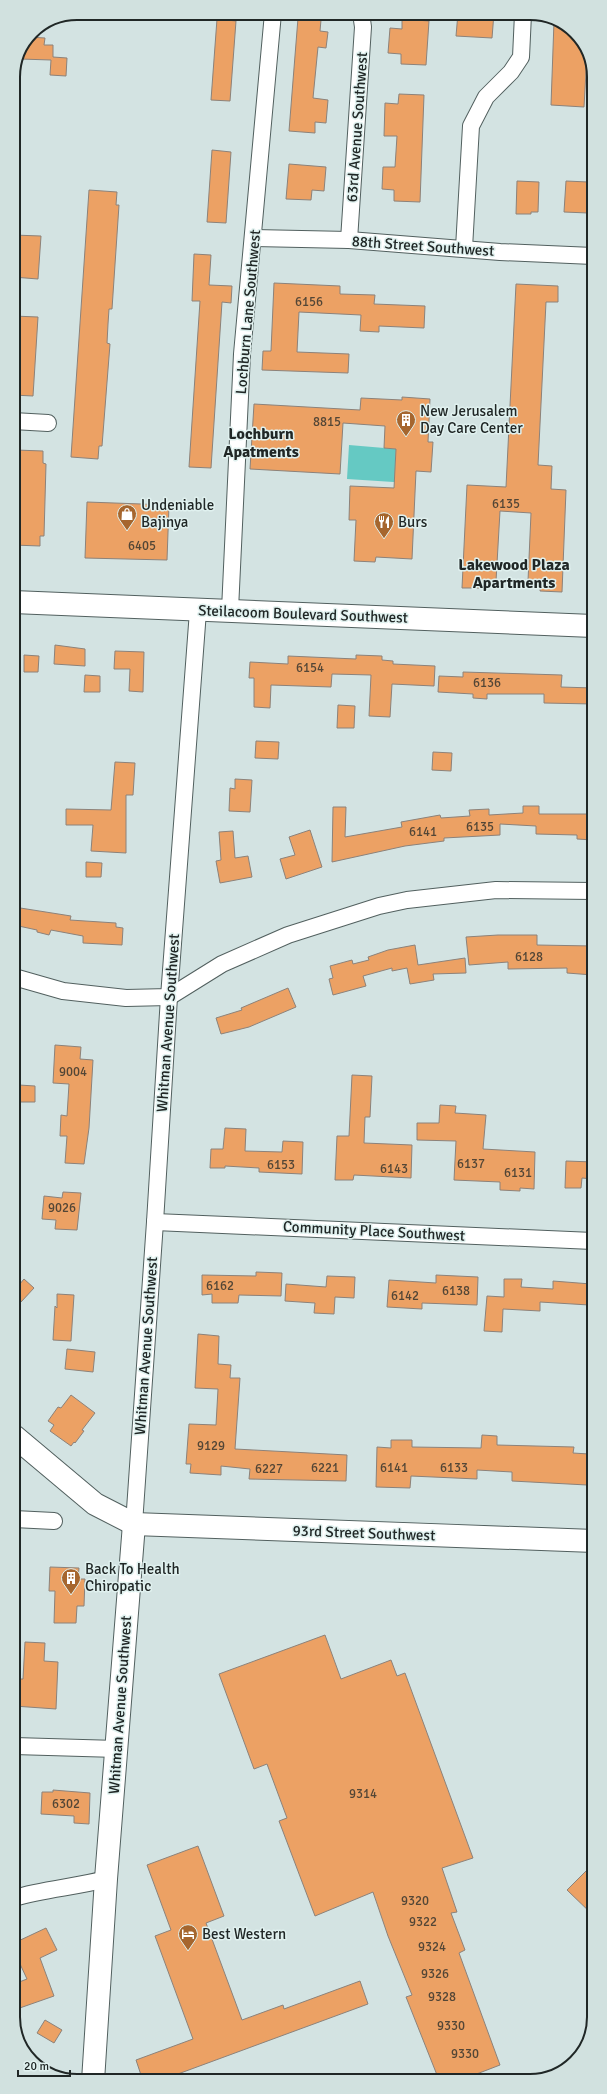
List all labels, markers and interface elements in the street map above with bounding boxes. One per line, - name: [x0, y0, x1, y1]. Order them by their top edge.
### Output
- street label: 63rd Avenue Southwest: [343, 51, 371, 203]
- street label: Lochburn Lane Southwest: [232, 229, 264, 395]
- street label: 88th Street Southwest: [351, 232, 495, 260]
- house number: 6156: [295, 294, 323, 310]
- place label: New Jerusalem Day Care Center: [420, 402, 523, 437]
- building icon: New Jerusalem Day Care Center: [395, 409, 417, 437]
- house number: 8815: [313, 414, 341, 430]
- district label: Lochburn Apatments: [223, 424, 299, 462]
- place label: Undeniable Bajinya: [141, 496, 214, 531]
- house number: 6135: [492, 496, 520, 512]
- shop icon: Undeniable Bajinya: [116, 503, 138, 531]
- restaurant icon: Burs: [373, 511, 395, 539]
- place label: Burs: [398, 513, 428, 531]
- house number: 6405: [128, 538, 156, 554]
- district label: Lakewood Plaza Apartments: [458, 555, 570, 593]
- street label: Steilacoom Boulevard Southwest: [198, 601, 408, 627]
- house number: 6154: [296, 660, 324, 676]
- house number: 6136: [473, 675, 501, 691]
- house number: 6135: [466, 819, 494, 835]
- house number: 6141: [409, 824, 437, 840]
- street label: Whitman Avenue Southwest: [153, 933, 183, 1113]
- house number: 6128: [515, 949, 543, 965]
- house number: 9004: [59, 1064, 87, 1080]
- house number: 6137: [457, 1156, 485, 1172]
- house number: 6153: [267, 1157, 295, 1173]
- house number: 6143: [380, 1161, 408, 1177]
- house number: 6131: [504, 1165, 532, 1181]
- house number: 9026: [48, 1200, 76, 1216]
- street label: Community Place Southwest: [282, 1217, 466, 1245]
- street label: Whitman Avenue Southwest: [131, 1256, 161, 1436]
- house number: 6162: [206, 1278, 234, 1294]
- house number: 6138: [442, 1283, 470, 1299]
- house number: 6142: [391, 1288, 419, 1304]
- house number: 9129: [197, 1438, 225, 1454]
- house number: 6221: [311, 1460, 339, 1476]
- house number: 6141: [380, 1460, 408, 1476]
- house number: 6133: [440, 1460, 468, 1476]
- house number: 6227: [255, 1461, 283, 1477]
- street label: 93rd Street Southwest: [292, 1522, 436, 1544]
- place label: Back To Health Chiropatic: [85, 1560, 180, 1595]
- building icon: Back To Health Chiropatic: [60, 1567, 82, 1595]
- street label: Whitman Avenue Southwest: [105, 1615, 135, 1795]
- house number: 9314: [349, 1786, 377, 1802]
- house number: 6302: [52, 1796, 80, 1812]
- house number: 9320: [401, 1893, 429, 1909]
- house number: 9322: [409, 1914, 437, 1930]
- hotel icon: Best Western: [177, 1923, 199, 1951]
- place label: Best Western: [202, 1925, 286, 1943]
- house number: 9324: [418, 1939, 446, 1955]
- house number: 9326: [421, 1966, 449, 1982]
- house number: 9328: [428, 1989, 456, 2005]
- house number: 9330: [437, 2018, 465, 2034]
- house number: 9330: [451, 2046, 479, 2062]
- scale bar: [18, 2052, 70, 2078]
- text: 20 m: [24, 2059, 49, 2074]

